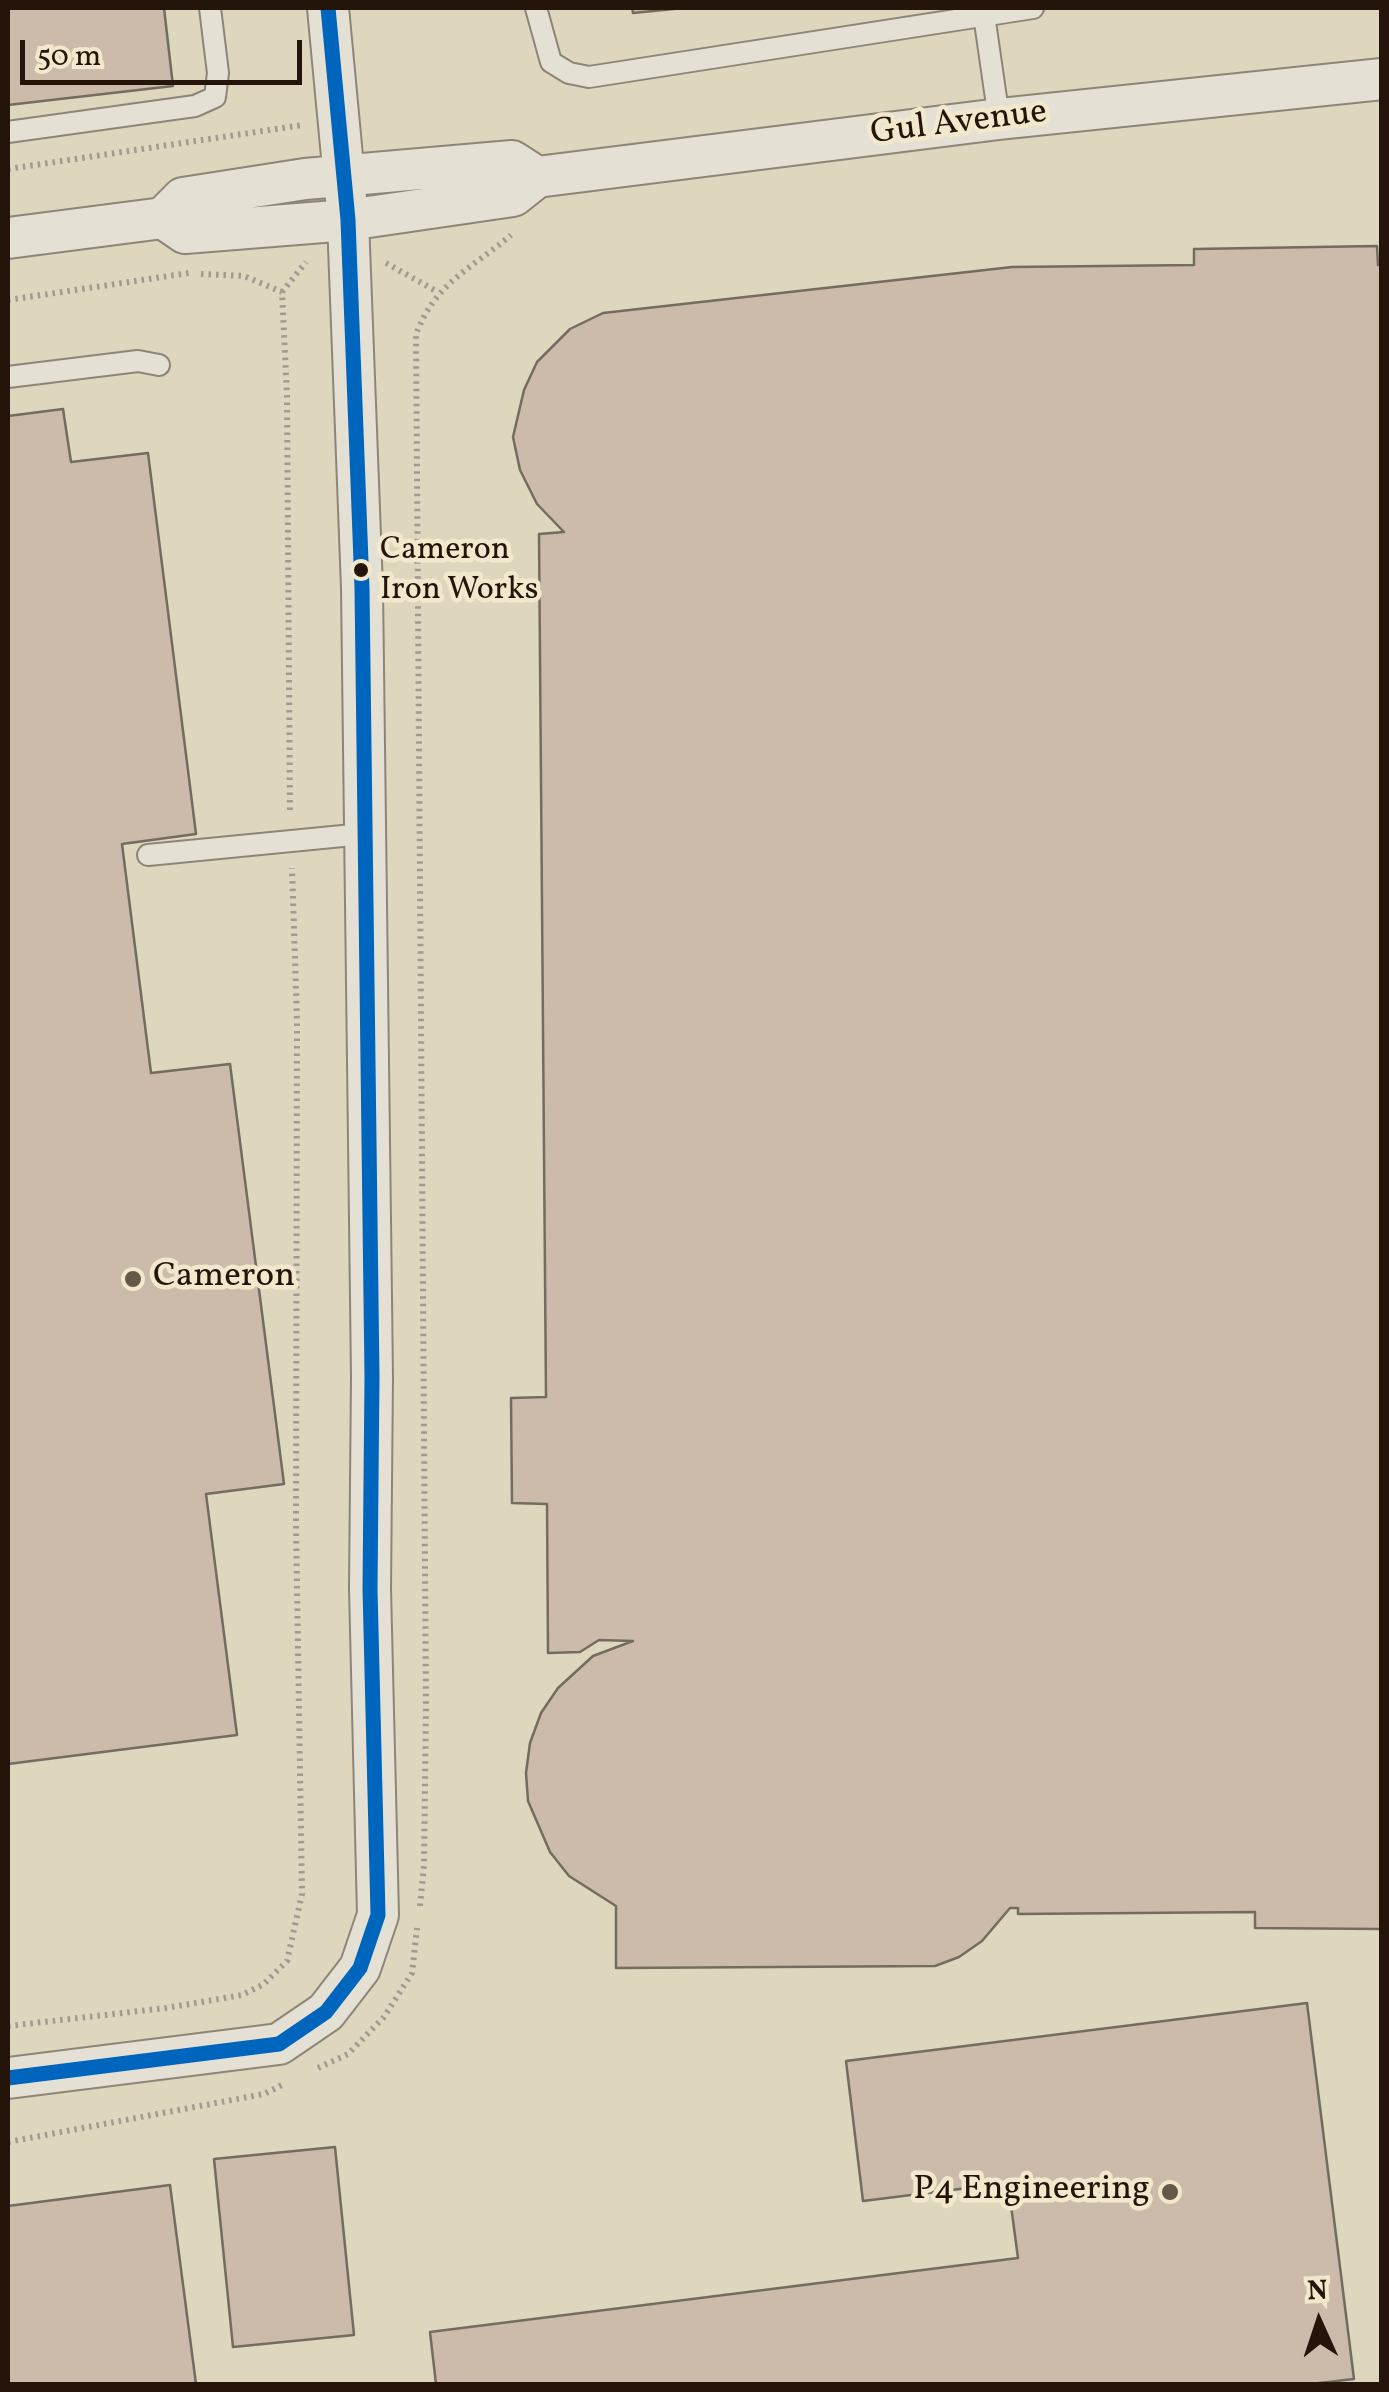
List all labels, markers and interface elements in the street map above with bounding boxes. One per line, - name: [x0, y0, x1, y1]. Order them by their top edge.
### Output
- scale bar: [25, 20, 308, 82]
- text: 50 m: [37, 36, 101, 78]
- street label: Gul Avenue: [868, 93, 1050, 157]
- place label: Cameron Iron Works: [380, 533, 538, 608]
- marker: Cameron Iron Works: [351, 560, 371, 580]
- place label: Cameron: [153, 1258, 295, 1300]
- marker: Cameron: [122, 1268, 144, 1290]
- place label: P4 Engineering: [913, 2171, 1150, 2213]
- marker: P4 Engineering: [1159, 2181, 1181, 2203]
- north arrow: [1269, 2272, 1369, 2372]
- text: N: [1306, 2272, 1329, 2312]

